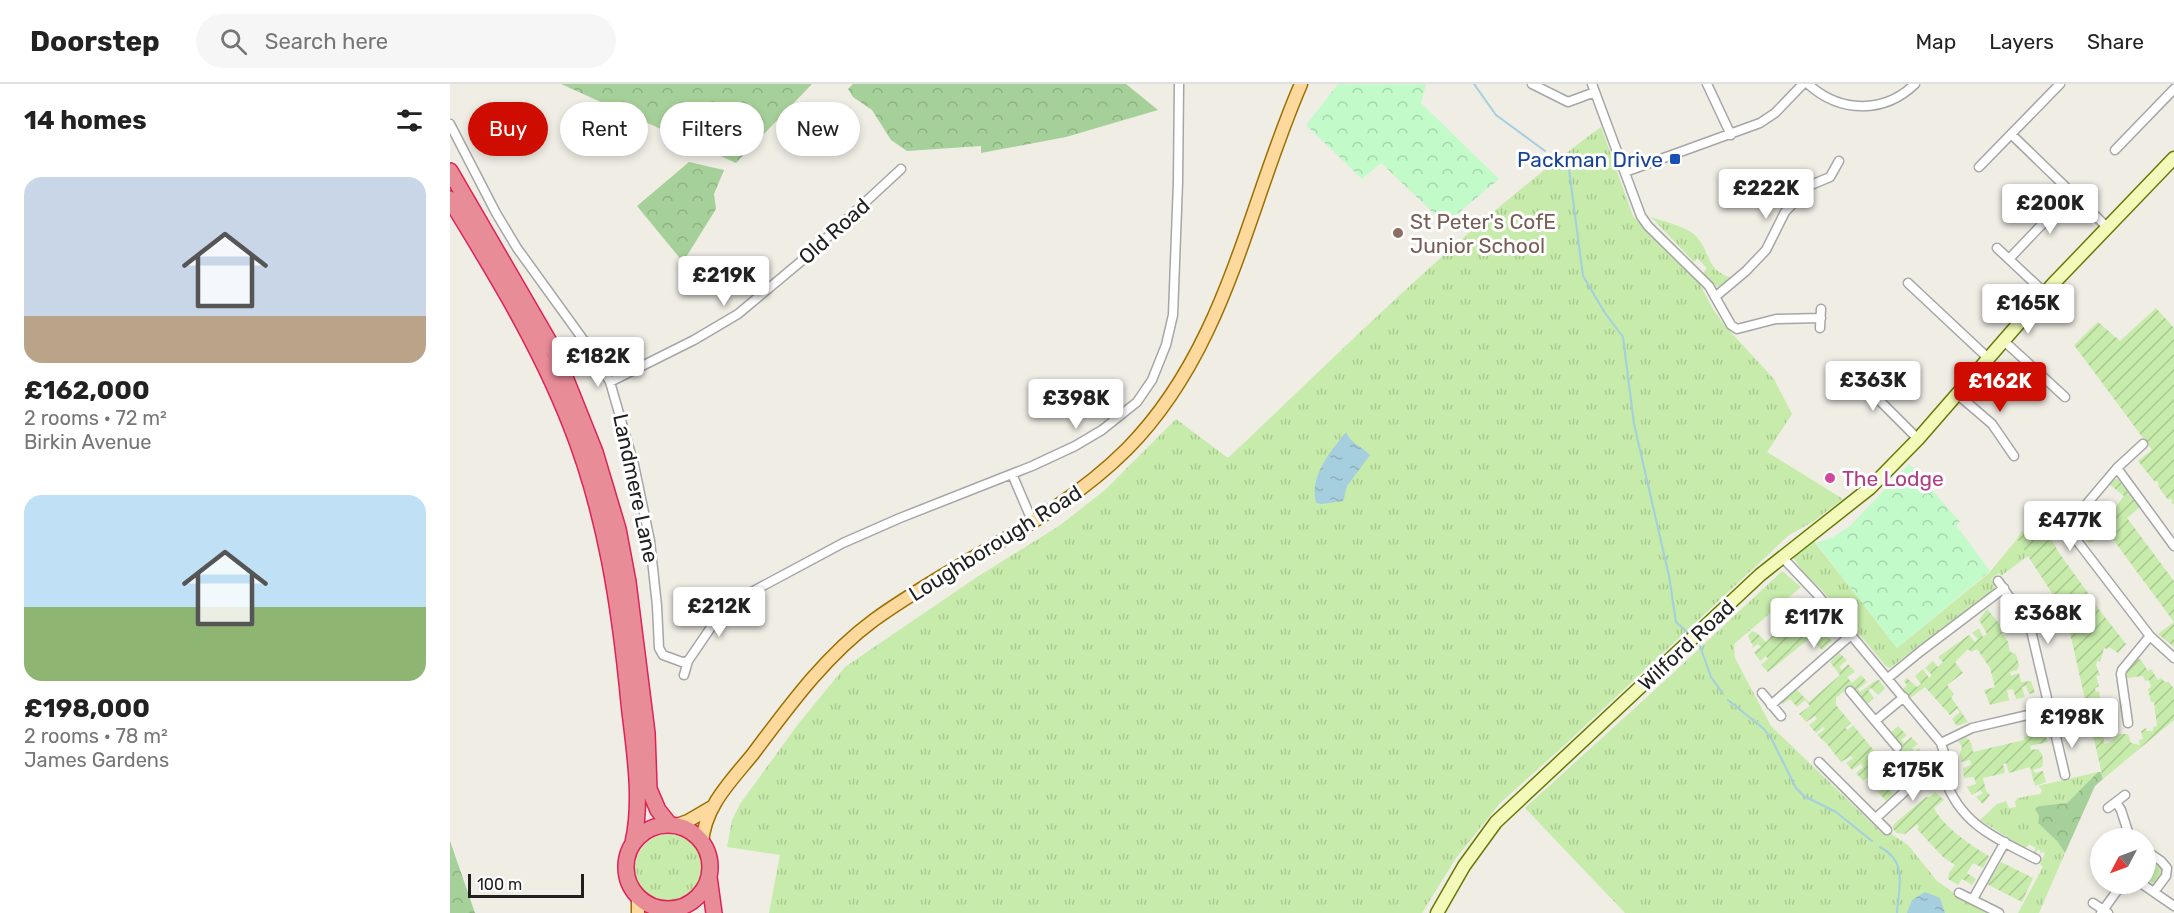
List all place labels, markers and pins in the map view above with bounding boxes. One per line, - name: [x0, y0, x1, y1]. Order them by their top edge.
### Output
- place label: Packman Drive: [1517, 147, 1663, 172]
- marker: Packman Drive: [1668, 152, 1682, 166]
- pin: £222K: [1724, 169, 1808, 220]
- pin: £200K: [2008, 184, 2092, 235]
- place label: St Peter's CofE Junior School: [1410, 209, 1556, 258]
- marker: St Peter's CofE Junior School: [1391, 226, 1405, 240]
- pin: £219K: [682, 256, 766, 307]
- pin: £165K: [1986, 284, 2070, 335]
- pin: £182K: [556, 337, 640, 388]
- pin: £363K: [1831, 361, 1915, 412]
- pin: £162K: [1958, 362, 2042, 413]
- pin: £398K: [1034, 379, 1118, 430]
- place label: The Lodge: [1842, 466, 1944, 491]
- marker: The Lodge: [1823, 471, 1837, 485]
- pin: £477K: [2028, 501, 2112, 552]
- pin: £212K: [677, 587, 761, 638]
- pin: £368K: [2006, 594, 2090, 645]
- pin: £117K: [1772, 598, 1856, 649]
- pin: £198K: [2030, 698, 2114, 749]
- pin: £175K: [1871, 751, 1955, 802]

